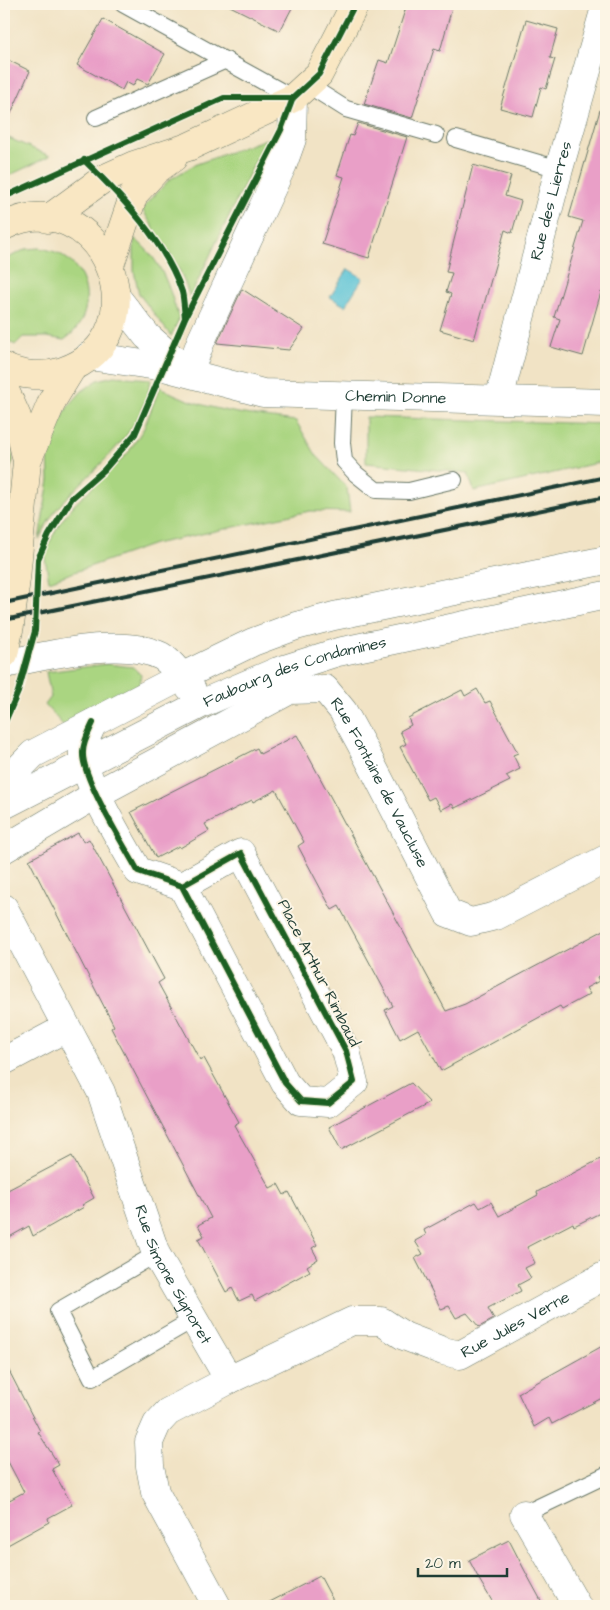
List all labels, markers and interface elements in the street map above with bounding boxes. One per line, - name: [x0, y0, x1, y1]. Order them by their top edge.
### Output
- street label: Rue des Lierres: [525, 139, 577, 263]
- street label: Chemin Donne: [345, 384, 447, 409]
- street label: Faubourg des Condamines: [200, 631, 388, 713]
- street label: Rue Fontaine de Vaucluse: [325, 693, 434, 872]
- street label: Place Arthur Rimbaud: [272, 896, 366, 1050]
- street label: Rue Simone Signoret: [129, 1202, 217, 1349]
- street label: Rue Jules Verne: [457, 1286, 574, 1363]
- scale bar: [418, 1545, 506, 1577]
- text: 20 m: [425, 1553, 461, 1574]

